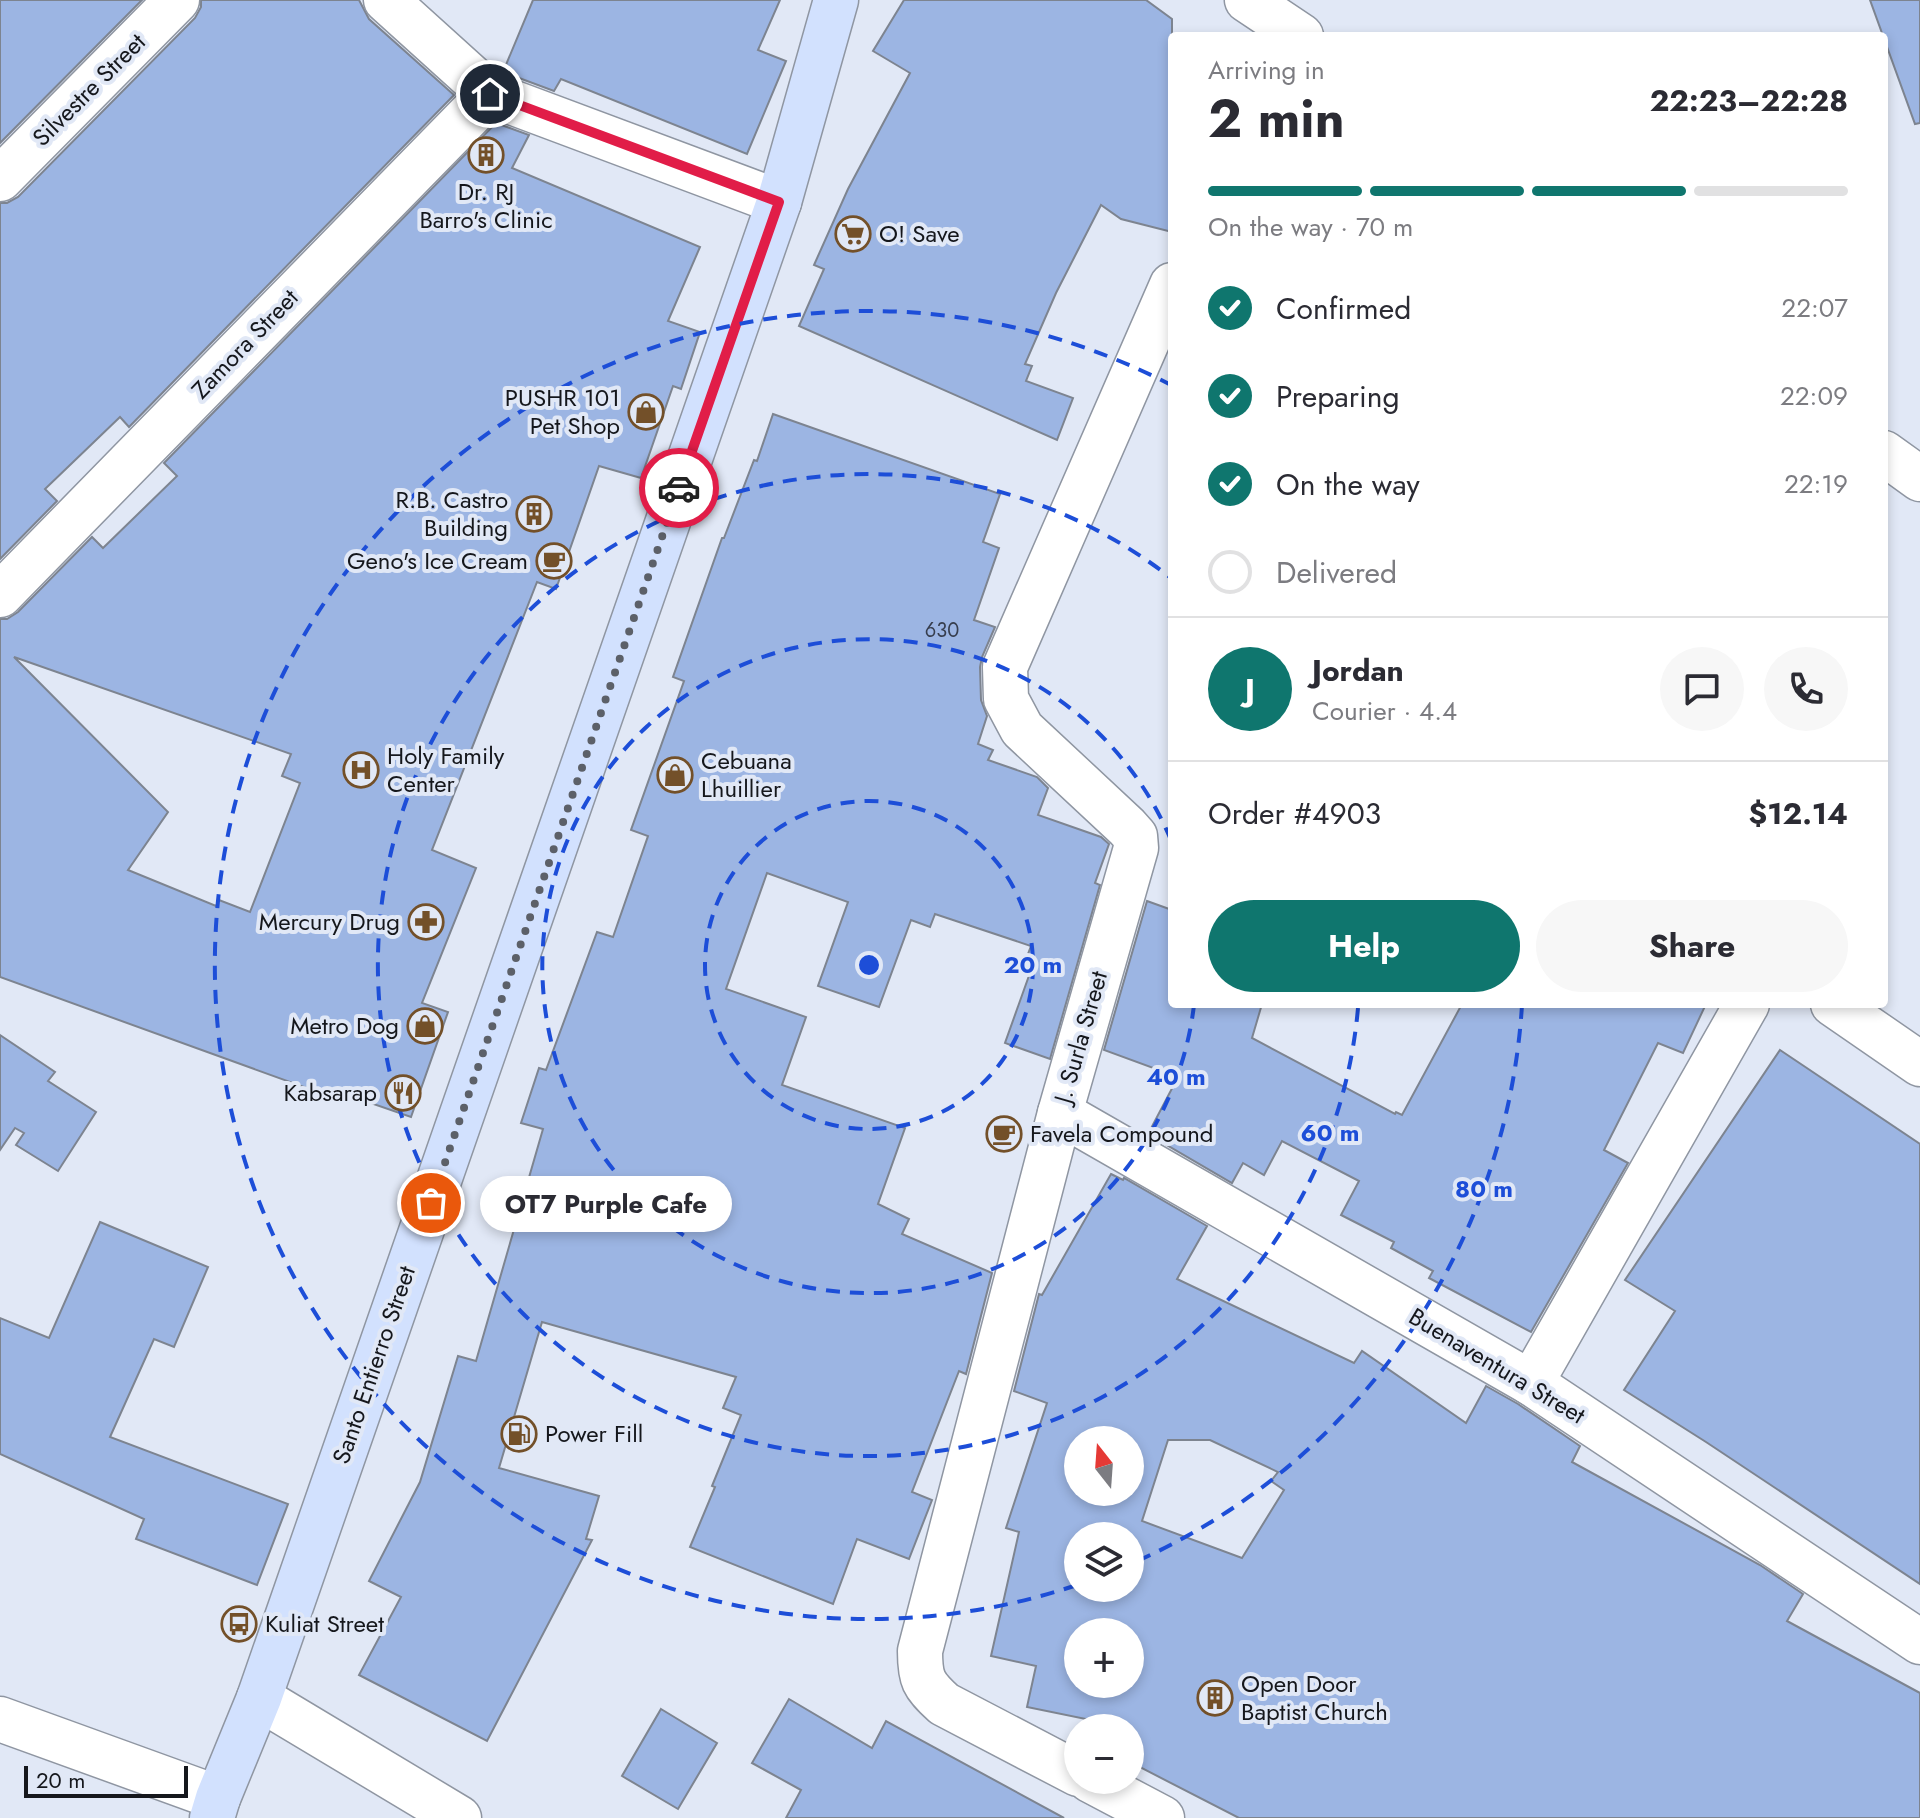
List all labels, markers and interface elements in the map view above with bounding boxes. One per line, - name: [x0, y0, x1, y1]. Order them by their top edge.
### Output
- street label: Silvestre Street: [24, 25, 153, 154]
- text: Arriving in: [1208, 51, 1325, 89]
- pin: [456, 60, 524, 128]
- icon: home: [468, 72, 512, 116]
- text: 22:23–22:28: [1650, 79, 1848, 122]
- text: 2 min: [1208, 81, 1345, 157]
- building icon: Dr. RJ Barro's Clinic: [467, 136, 505, 174]
- place label: Dr. RJ Barro's Clinic: [419, 174, 553, 237]
- text: On the way · 70 m: [1208, 208, 1413, 246]
- supermarket icon: O! Save: [834, 215, 872, 253]
- place label: O! Save: [879, 216, 960, 251]
- street label: Zamora Street: [183, 281, 306, 406]
- icon: check: [1208, 286, 1252, 330]
- text: Confirmed: [1276, 287, 1411, 330]
- text: 22:07: [1781, 289, 1848, 327]
- icon: check: [1208, 374, 1252, 418]
- text: Preparing: [1276, 375, 1400, 418]
- text: 22:09: [1780, 377, 1848, 415]
- place label: PUSHR 101 Pet Shop: [505, 380, 620, 443]
- shop icon: PUSHR 101 Pet Shop: [627, 393, 665, 431]
- courier: [639, 448, 719, 528]
- icon: check: [1208, 462, 1252, 506]
- text: On the way: [1276, 463, 1420, 506]
- text: 22:19: [1784, 465, 1848, 503]
- icon: car: [657, 466, 701, 510]
- place label: R.B. Castro Building: [396, 482, 508, 545]
- building icon: R.B. Castro Building: [515, 495, 553, 533]
- cafe icon: Geno's Ice Cream: [535, 542, 573, 580]
- place label: Geno's Ice Cream: [347, 543, 528, 578]
- text: Delivered: [1276, 551, 1397, 594]
- house number: 630: [925, 616, 959, 645]
- button: chat: [1660, 647, 1744, 731]
- button: phone: [1764, 647, 1848, 731]
- text: Jordan: [1312, 649, 1404, 692]
- text: J: [1245, 668, 1255, 711]
- text: Courier · 4.4: [1312, 692, 1457, 730]
- place label: Holy Family Center: [387, 738, 505, 801]
- place label: Cebuana Lhuillier: [701, 743, 792, 806]
- hospital icon: Holy Family Center: [342, 751, 380, 789]
- shop icon: Cebuana Lhuillier: [656, 756, 694, 794]
- text: Order #4903: [1208, 792, 1381, 835]
- text: $12.14: [1749, 792, 1848, 835]
- button: Help: [1208, 900, 1520, 992]
- button: Share: [1536, 900, 1848, 992]
- pharmacy icon: Mercury Drug: [407, 903, 445, 941]
- place label: Mercury Drug: [259, 904, 400, 939]
- text: 20 m: [1004, 947, 1062, 982]
- centre of rings: [855, 951, 883, 979]
- street label: J. Surla Street: [1044, 967, 1116, 1110]
- shop icon: Metro Dog: [406, 1007, 444, 1045]
- place label: Metro Dog: [290, 1008, 399, 1043]
- text: 40 m: [1146, 1059, 1206, 1094]
- restaurant icon: Kabsarap: [384, 1074, 422, 1112]
- place label: Kabsarap: [284, 1075, 377, 1110]
- cafe icon: Favela Compound: [985, 1115, 1023, 1153]
- text: 60 m: [1301, 1115, 1359, 1150]
- place label: Favela Compound: [1030, 1116, 1213, 1151]
- pin: [397, 1169, 465, 1237]
- text: 80 m: [1455, 1171, 1513, 1206]
- callout: OT7 Purple Cafe: [479, 1175, 731, 1231]
- icon: bag: [409, 1181, 453, 1225]
- text: OT7 Purple Cafe: [505, 1185, 707, 1223]
- street label: Santo Entierro Street: [323, 1261, 424, 1468]
- street label: Buenaventura Street: [1402, 1299, 1592, 1432]
- fuel station icon: Power Fill: [500, 1415, 538, 1453]
- place label: Power Fill: [545, 1416, 643, 1451]
- north arrow: [1064, 1426, 1144, 1506]
- map controls: [1064, 1426, 1144, 1794]
- button: layers: [1064, 1522, 1144, 1602]
- bus stop icon: Kuliat Street: [220, 1605, 258, 1643]
- place label: Kuliat Street: [265, 1606, 384, 1641]
- button: +: [1064, 1618, 1144, 1698]
- place label: Open Door Baptist Church: [1241, 1666, 1388, 1729]
- building icon: Open Door Baptist Church: [1196, 1679, 1234, 1717]
- button: −: [1064, 1714, 1144, 1794]
- scale bar: [24, 1762, 188, 1798]
- text: 20 m: [36, 1764, 85, 1796]

